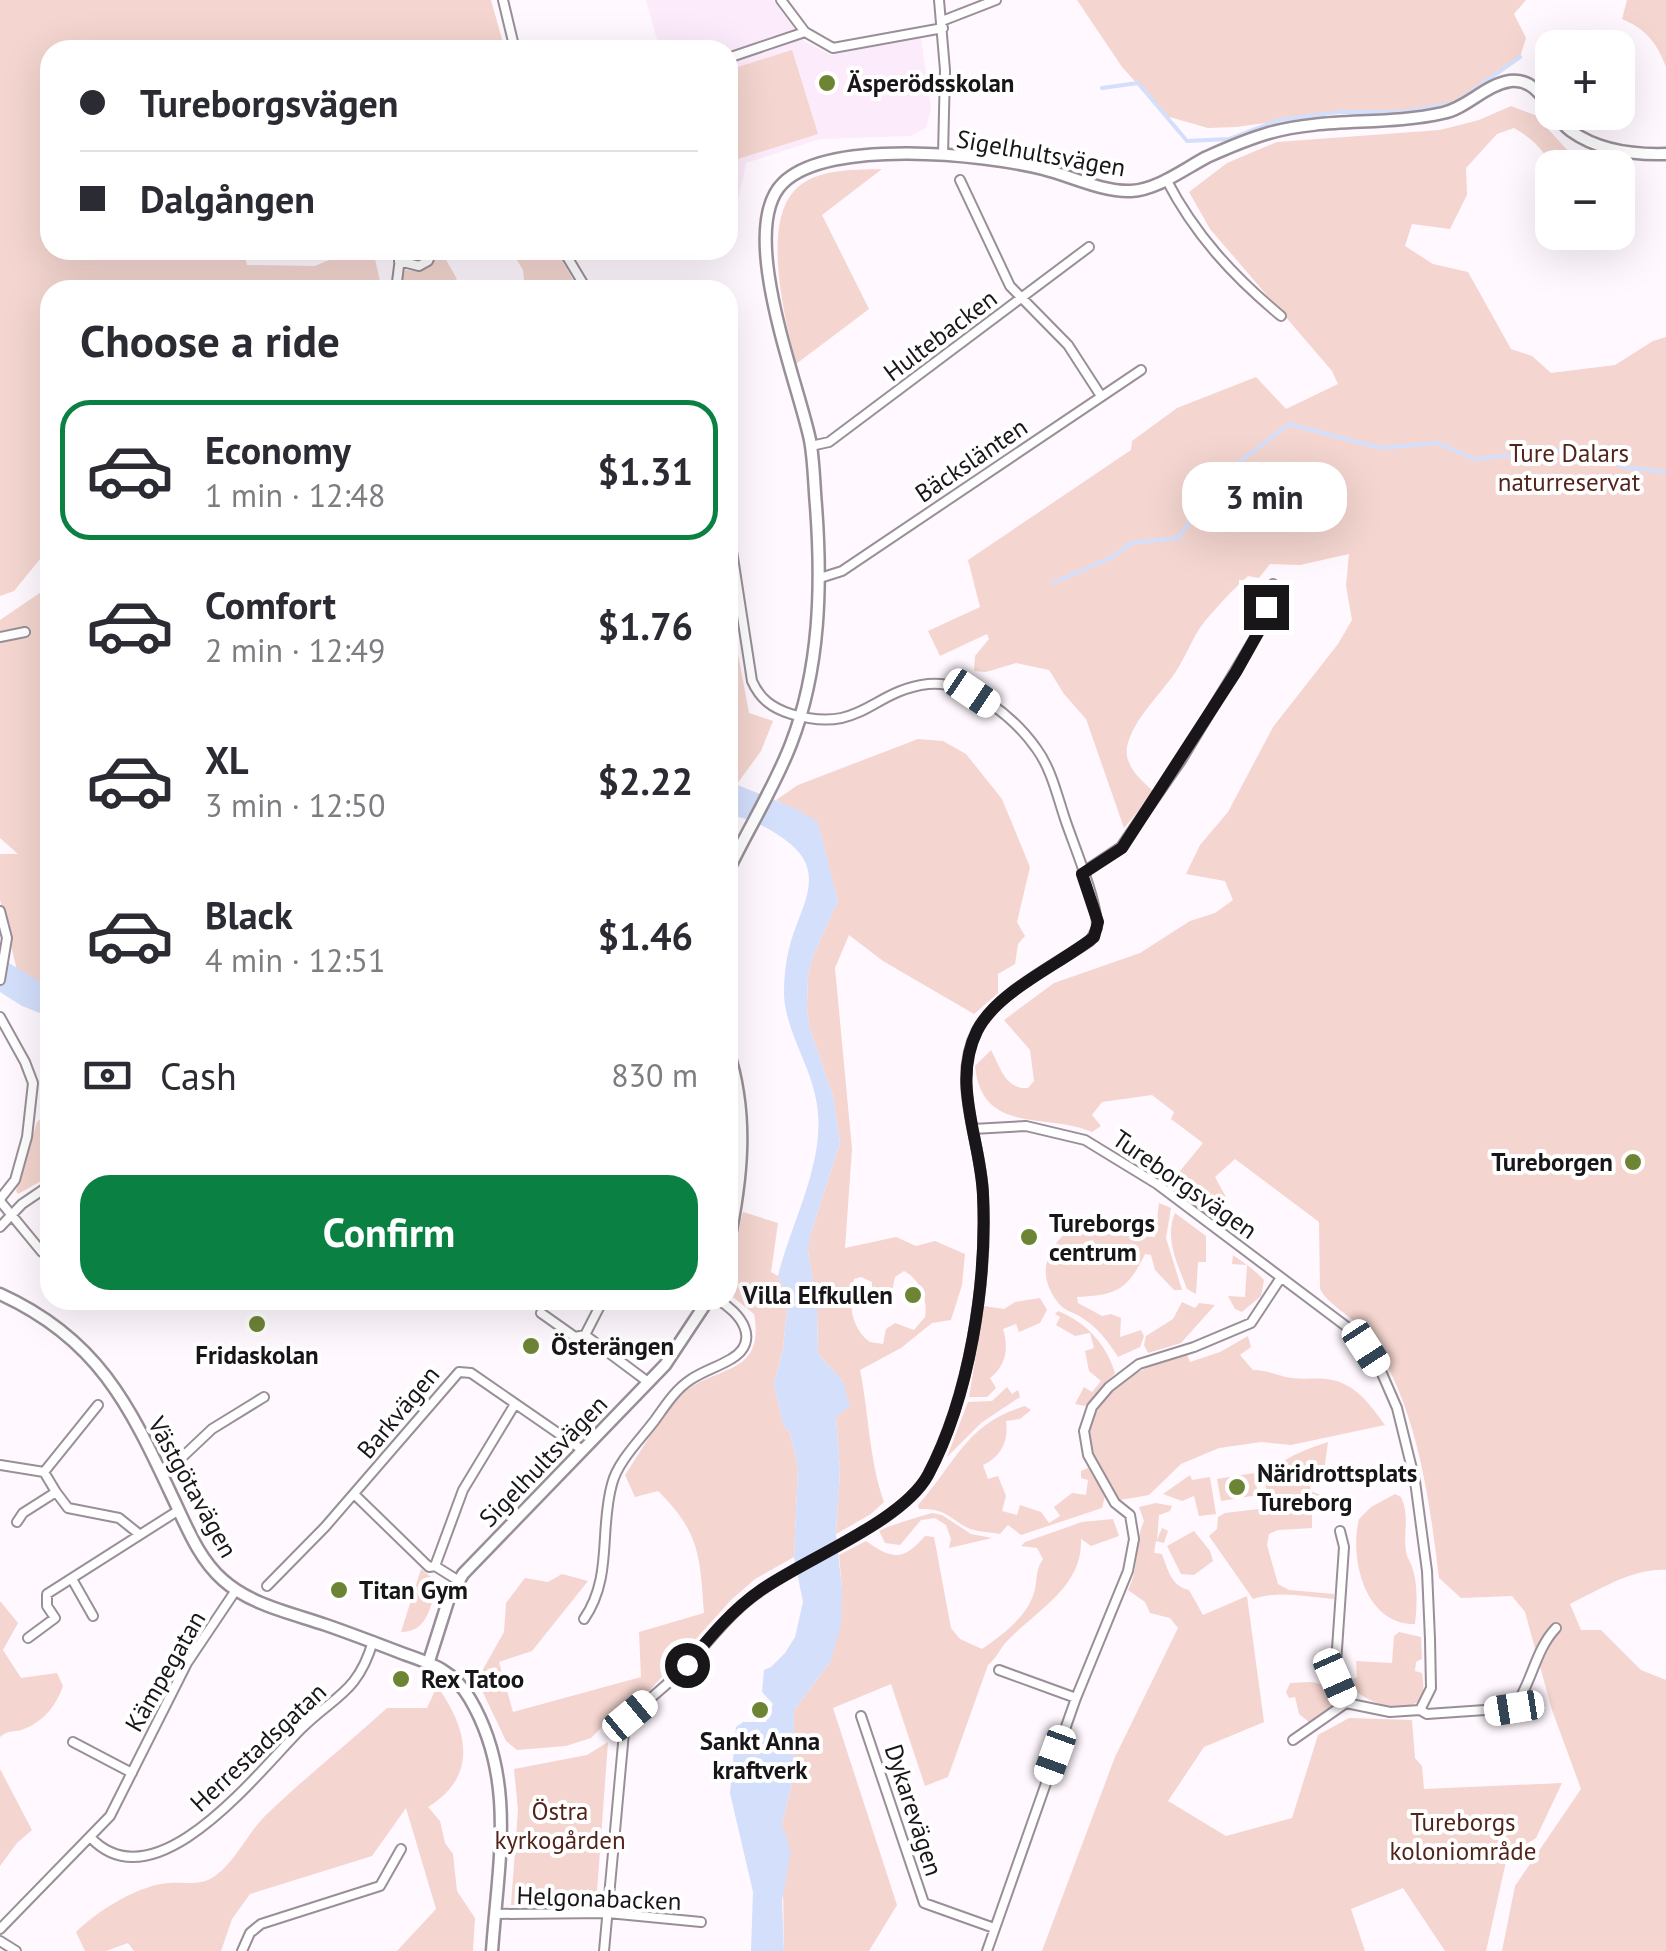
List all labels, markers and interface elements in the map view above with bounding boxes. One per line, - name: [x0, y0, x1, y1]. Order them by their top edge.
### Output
- map controls: [1535, 30, 1635, 250]
- button: +: [1535, 30, 1635, 130]
- place label: Äsperödsskolan: [847, 67, 1014, 99]
- marker: Äsperödsskolan: [816, 72, 838, 94]
- text: Tureborgsvägen: [140, 78, 399, 127]
- street label: Sigelhultsvägen: [954, 122, 1128, 184]
- button: −: [1535, 150, 1635, 250]
- text: Dalgången: [140, 174, 315, 223]
- street label: Hultebacken: [877, 282, 1003, 388]
- text: Choose a ride: [80, 311, 340, 369]
- street label: Bäckslänten: [909, 411, 1033, 509]
- icon: car: [85, 425, 175, 515]
- text: Economy: [205, 425, 351, 474]
- park label: Ture Dalars naturreservat: [1498, 437, 1641, 498]
- text: $1.31: [597, 446, 693, 495]
- callout: 3 min: [1184, 462, 1348, 532]
- text: 1 min · 12:48: [205, 474, 385, 516]
- text: 3 min: [1225, 476, 1304, 518]
- icon: car: [85, 580, 175, 670]
- text: Comfort: [205, 580, 336, 629]
- route end: [1244, 585, 1289, 630]
- text: $1.76: [597, 601, 693, 650]
- text: 2 min · 12:49: [205, 629, 385, 671]
- car: [939, 664, 1005, 722]
- icon: car: [85, 735, 175, 825]
- text: XL: [205, 735, 249, 784]
- text: $2.22: [597, 756, 693, 805]
- text: 3 min · 12:50: [205, 784, 385, 826]
- icon: car: [85, 890, 175, 980]
- text: Black: [205, 890, 293, 939]
- text: $1.46: [597, 911, 693, 960]
- text: 4 min · 12:51: [205, 939, 385, 981]
- icon: cash: [80, 1048, 135, 1103]
- text: Cash: [160, 1051, 237, 1100]
- text: 830 m: [611, 1054, 698, 1096]
- street label: Tureborgsvägen: [1106, 1122, 1264, 1246]
- place label: Tureborgen: [1491, 1146, 1613, 1178]
- marker: Tureborgen: [1622, 1151, 1644, 1173]
- button: Confirm: [80, 1175, 698, 1290]
- place label: Tureborgs centrum: [1049, 1207, 1155, 1268]
- marker: Tureborgs centrum: [1018, 1226, 1040, 1248]
- place label: Villa Elfkullen: [742, 1279, 893, 1311]
- marker: Villa Elfkullen: [902, 1284, 924, 1306]
- marker: Fridaskolan: [246, 1313, 268, 1335]
- car: [1337, 1315, 1395, 1381]
- place label: Österängen: [551, 1330, 674, 1362]
- marker: Österängen: [520, 1335, 542, 1357]
- place label: Fridaskolan: [195, 1339, 319, 1371]
- street label: Barkvägen: [350, 1359, 446, 1465]
- street label: Sigelhultsvägen: [472, 1388, 614, 1534]
- street label: Västgötavägen: [141, 1410, 245, 1563]
- place label: Näridrottsplats Tureborg: [1257, 1457, 1417, 1518]
- marker: Näridrottsplats Tureborg: [1226, 1476, 1248, 1498]
- place label: Titan Gym: [359, 1574, 468, 1606]
- marker: Titan Gym: [328, 1579, 350, 1601]
- street label: Kämpegatan: [118, 1605, 212, 1737]
- route start: [665, 1643, 710, 1688]
- car: [1309, 1644, 1361, 1712]
- place label: Rex Tatoo: [421, 1663, 524, 1695]
- marker: Rex Tatoo: [390, 1668, 412, 1690]
- street label: Herrestadsgatan: [183, 1676, 333, 1818]
- car: [597, 1685, 663, 1747]
- car: [1482, 1688, 1546, 1728]
- marker: Sankt Anna kraftverk: [749, 1699, 771, 1721]
- car: [1031, 1722, 1079, 1788]
- place label: Sankt Anna kraftverk: [700, 1725, 820, 1786]
- street label: Dykarevägen: [878, 1740, 950, 1880]
- park label: Östra kyrkogården: [494, 1795, 626, 1856]
- park label: Tureborgs koloniområde: [1390, 1806, 1536, 1867]
- street label: Helgonabacken: [516, 1879, 682, 1917]

